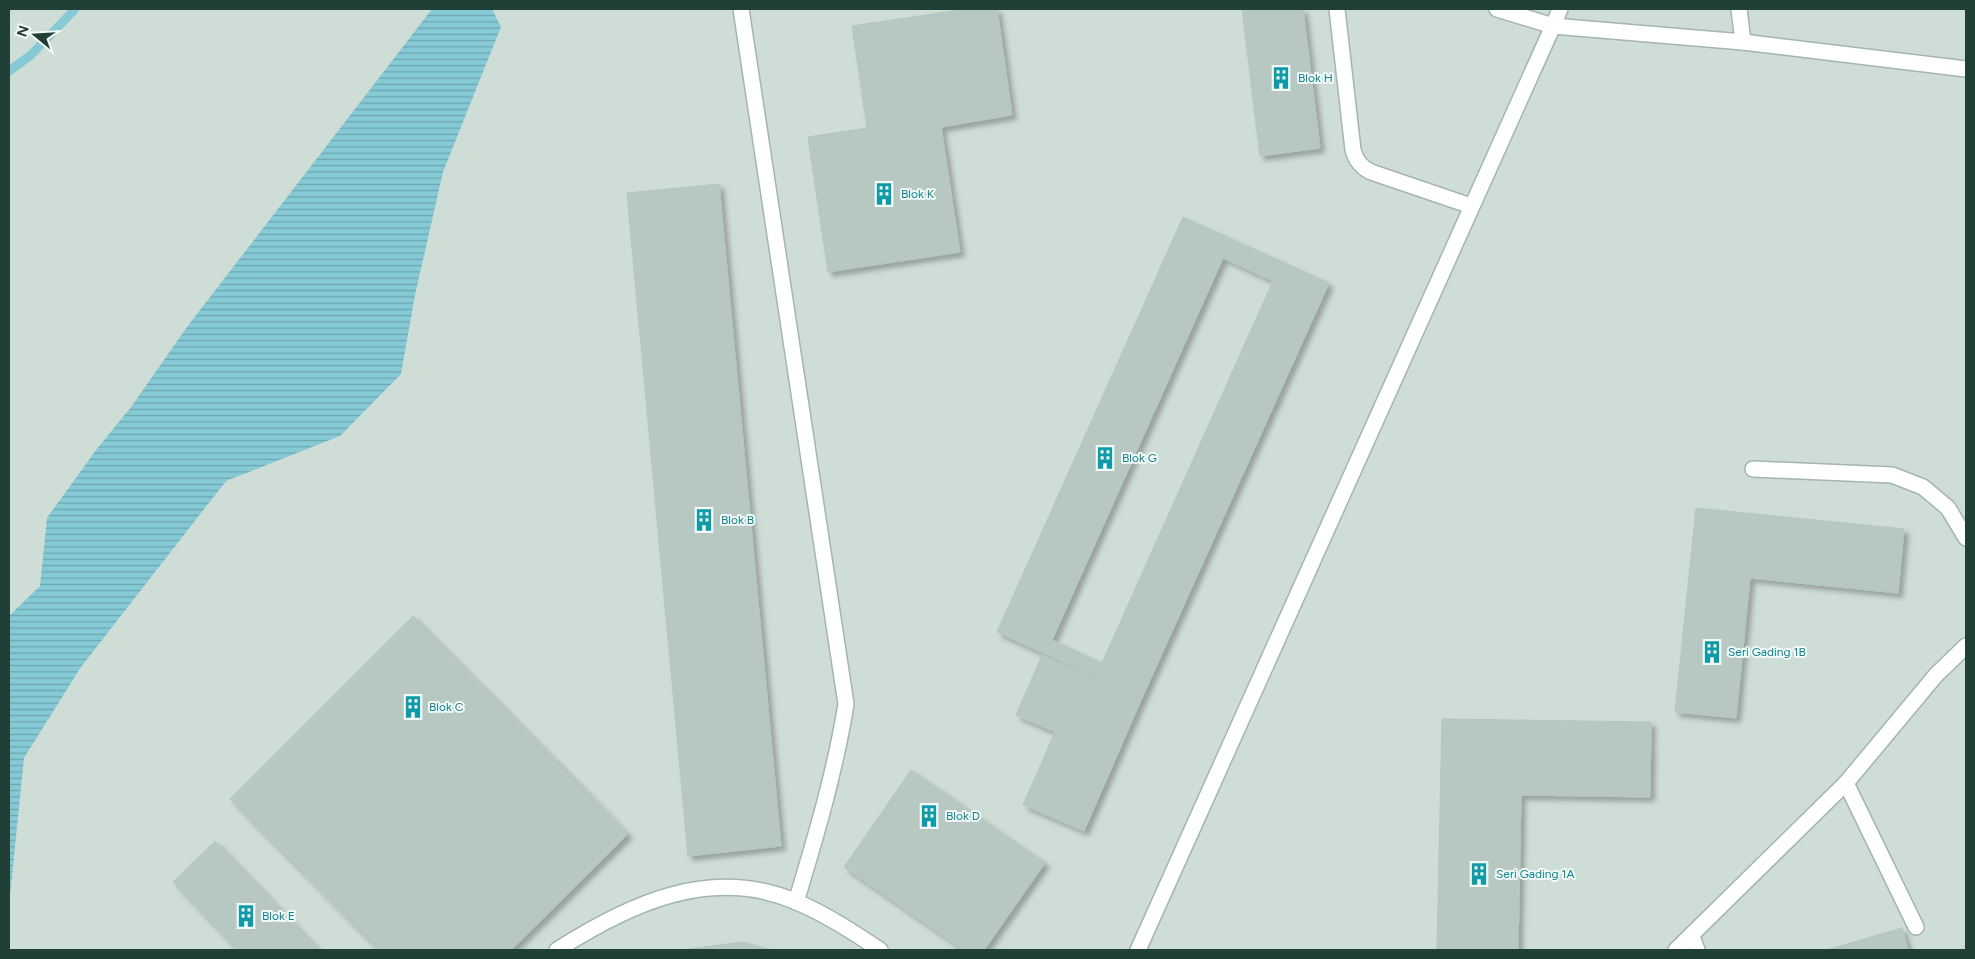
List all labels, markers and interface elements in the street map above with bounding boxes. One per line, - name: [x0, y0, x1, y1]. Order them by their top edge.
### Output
- north arrow: [10, 10, 60, 60]
- text: N: [13, 23, 33, 39]
- building icon: Blok H: [1268, 65, 1294, 91]
- place label: Blok H: [1298, 71, 1333, 85]
- building icon: Blok K: [871, 181, 897, 207]
- place label: Blok K: [901, 187, 935, 201]
- building icon: Blok G: [1092, 445, 1118, 471]
- place label: Blok G: [1122, 451, 1157, 465]
- building icon: Blok B: [691, 507, 717, 533]
- place label: Blok B: [721, 513, 754, 527]
- building icon: Seri Gading 1B: [1699, 639, 1725, 665]
- place label: Seri Gading 1B: [1728, 645, 1806, 659]
- building icon: Blok C: [400, 694, 426, 720]
- place label: Blok C: [429, 700, 464, 714]
- building icon: Blok D: [916, 803, 942, 829]
- place label: Blok D: [946, 809, 980, 823]
- building icon: Seri Gading 1A: [1466, 861, 1492, 887]
- place label: Seri Gading 1A: [1496, 867, 1575, 881]
- building icon: Blok E: [233, 903, 259, 929]
- place label: Blok E: [262, 909, 295, 923]

